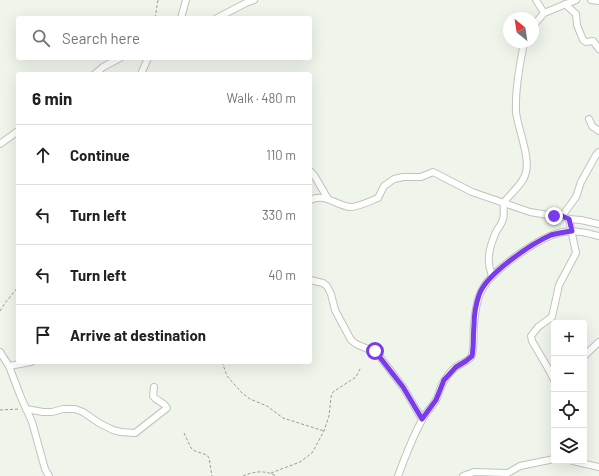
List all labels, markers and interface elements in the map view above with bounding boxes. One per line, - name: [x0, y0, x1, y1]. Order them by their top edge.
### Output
- north arrow: [503, 12, 539, 48]
- search box: [16, 16, 312, 60]
- icon: search: [30, 27, 52, 49]
- text: Search here: [62, 29, 140, 47]
- text: 6 min: [32, 88, 72, 108]
- text: Walk · 480 m: [226, 90, 296, 106]
- icon: ahead: [32, 144, 54, 166]
- text: Continue: [70, 146, 130, 164]
- text: 110 m: [266, 147, 296, 163]
- icon: left: [32, 204, 54, 226]
- text: Turn left: [70, 206, 126, 224]
- text: 330 m: [262, 207, 296, 223]
- route end: [545, 207, 563, 225]
- icon: left: [32, 264, 54, 286]
- text: Turn left: [70, 266, 126, 284]
- text: 40 m: [268, 267, 296, 283]
- map controls: [551, 320, 587, 464]
- button: +: [551, 320, 587, 356]
- icon: arrive: [32, 324, 54, 346]
- text: Arrive at destination: [70, 326, 206, 344]
- route start: [366, 342, 384, 360]
- button: −: [551, 356, 587, 392]
- button: locate: [551, 392, 587, 428]
- button: layers: [551, 428, 587, 464]

